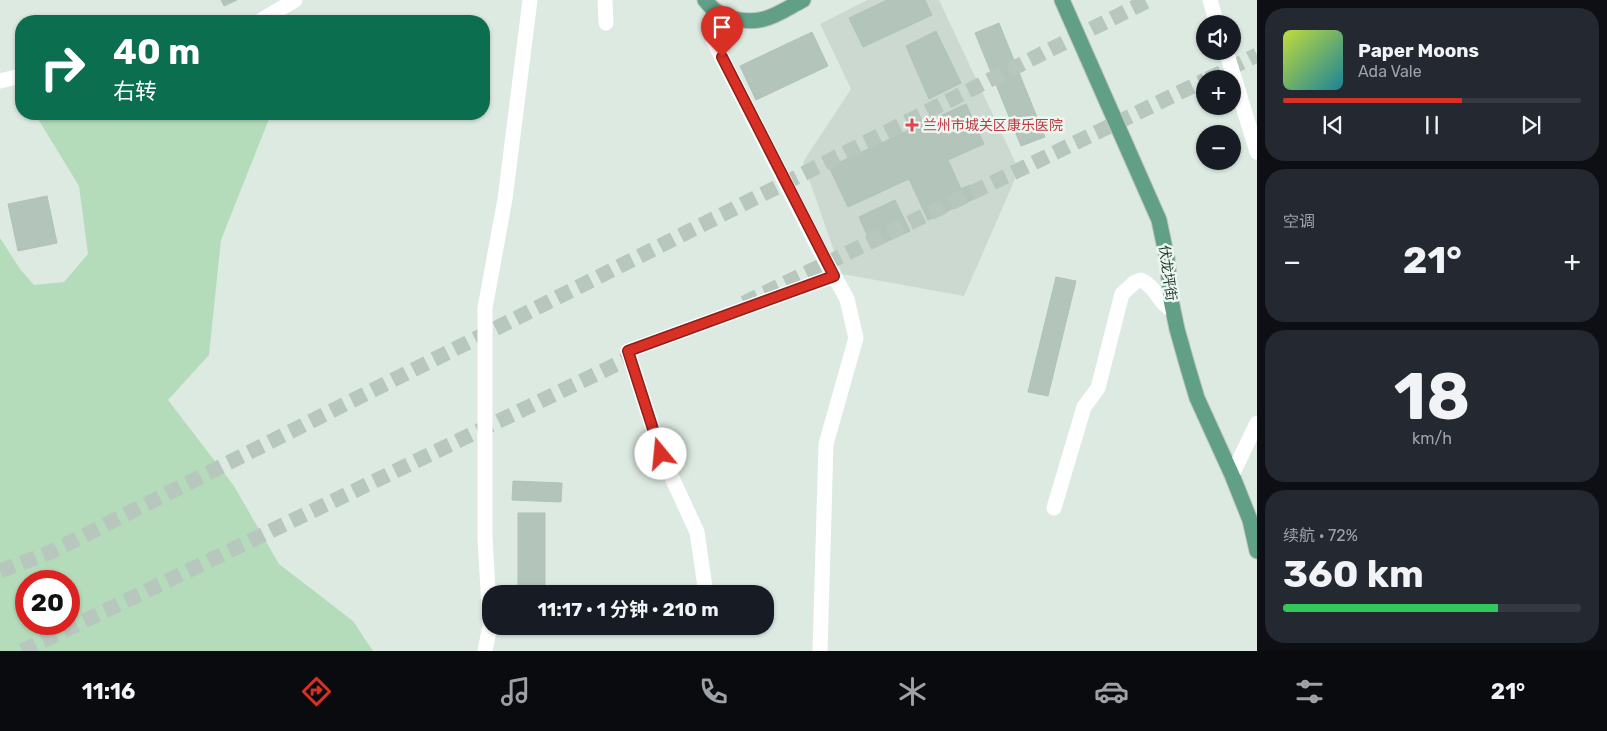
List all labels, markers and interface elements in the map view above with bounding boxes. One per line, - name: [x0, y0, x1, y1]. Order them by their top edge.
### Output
- pin: [701, 6, 743, 57]
- icon: arrive: [708, 13, 736, 41]
- map controls: [1196, 15, 1241, 170]
- button: sound: [1196, 15, 1241, 60]
- text: 40 m: [113, 31, 200, 73]
- icon: right: [30, 35, 95, 100]
- text: Paper Moons: [1358, 39, 1479, 62]
- text: Ada Vale: [1358, 62, 1422, 81]
- button: +: [1196, 70, 1241, 115]
- text: 右转: [113, 78, 157, 105]
- icon: previous: [1319, 111, 1347, 139]
- icon: pause: [1418, 111, 1446, 139]
- icon: next: [1517, 111, 1545, 139]
- place label: 兰州市城关区康乐医院: [923, 117, 1063, 134]
- marker: 兰州市城关区康乐医院: [905, 118, 919, 132]
- button: −: [1196, 125, 1241, 170]
- text: 空调: [1283, 212, 1315, 231]
- text: 21°: [1403, 237, 1462, 283]
- street label: 伏龙坪街: [1155, 244, 1180, 302]
- text: −: [1283, 245, 1301, 278]
- text: +: [1564, 245, 1581, 278]
- text: 18: [1394, 358, 1470, 435]
- position arrow: [634, 427, 686, 479]
- text: km/h: [1412, 429, 1452, 448]
- text: 续航 · 72%: [1283, 526, 1358, 545]
- text: 360 km: [1283, 551, 1424, 597]
- speed limit sign: 20: [15, 570, 80, 635]
- text: 11:17 · 1 分钟 · 210 m: [537, 598, 719, 621]
- icon: directions: [299, 674, 334, 709]
- icon: music: [498, 674, 533, 709]
- icon: phone: [696, 674, 731, 709]
- icon: climate: [895, 674, 930, 709]
- icon: car: [1094, 674, 1129, 709]
- icon: filters: [1292, 674, 1327, 709]
- text: 11:16: [82, 678, 135, 705]
- text: 21°: [1491, 678, 1525, 705]

